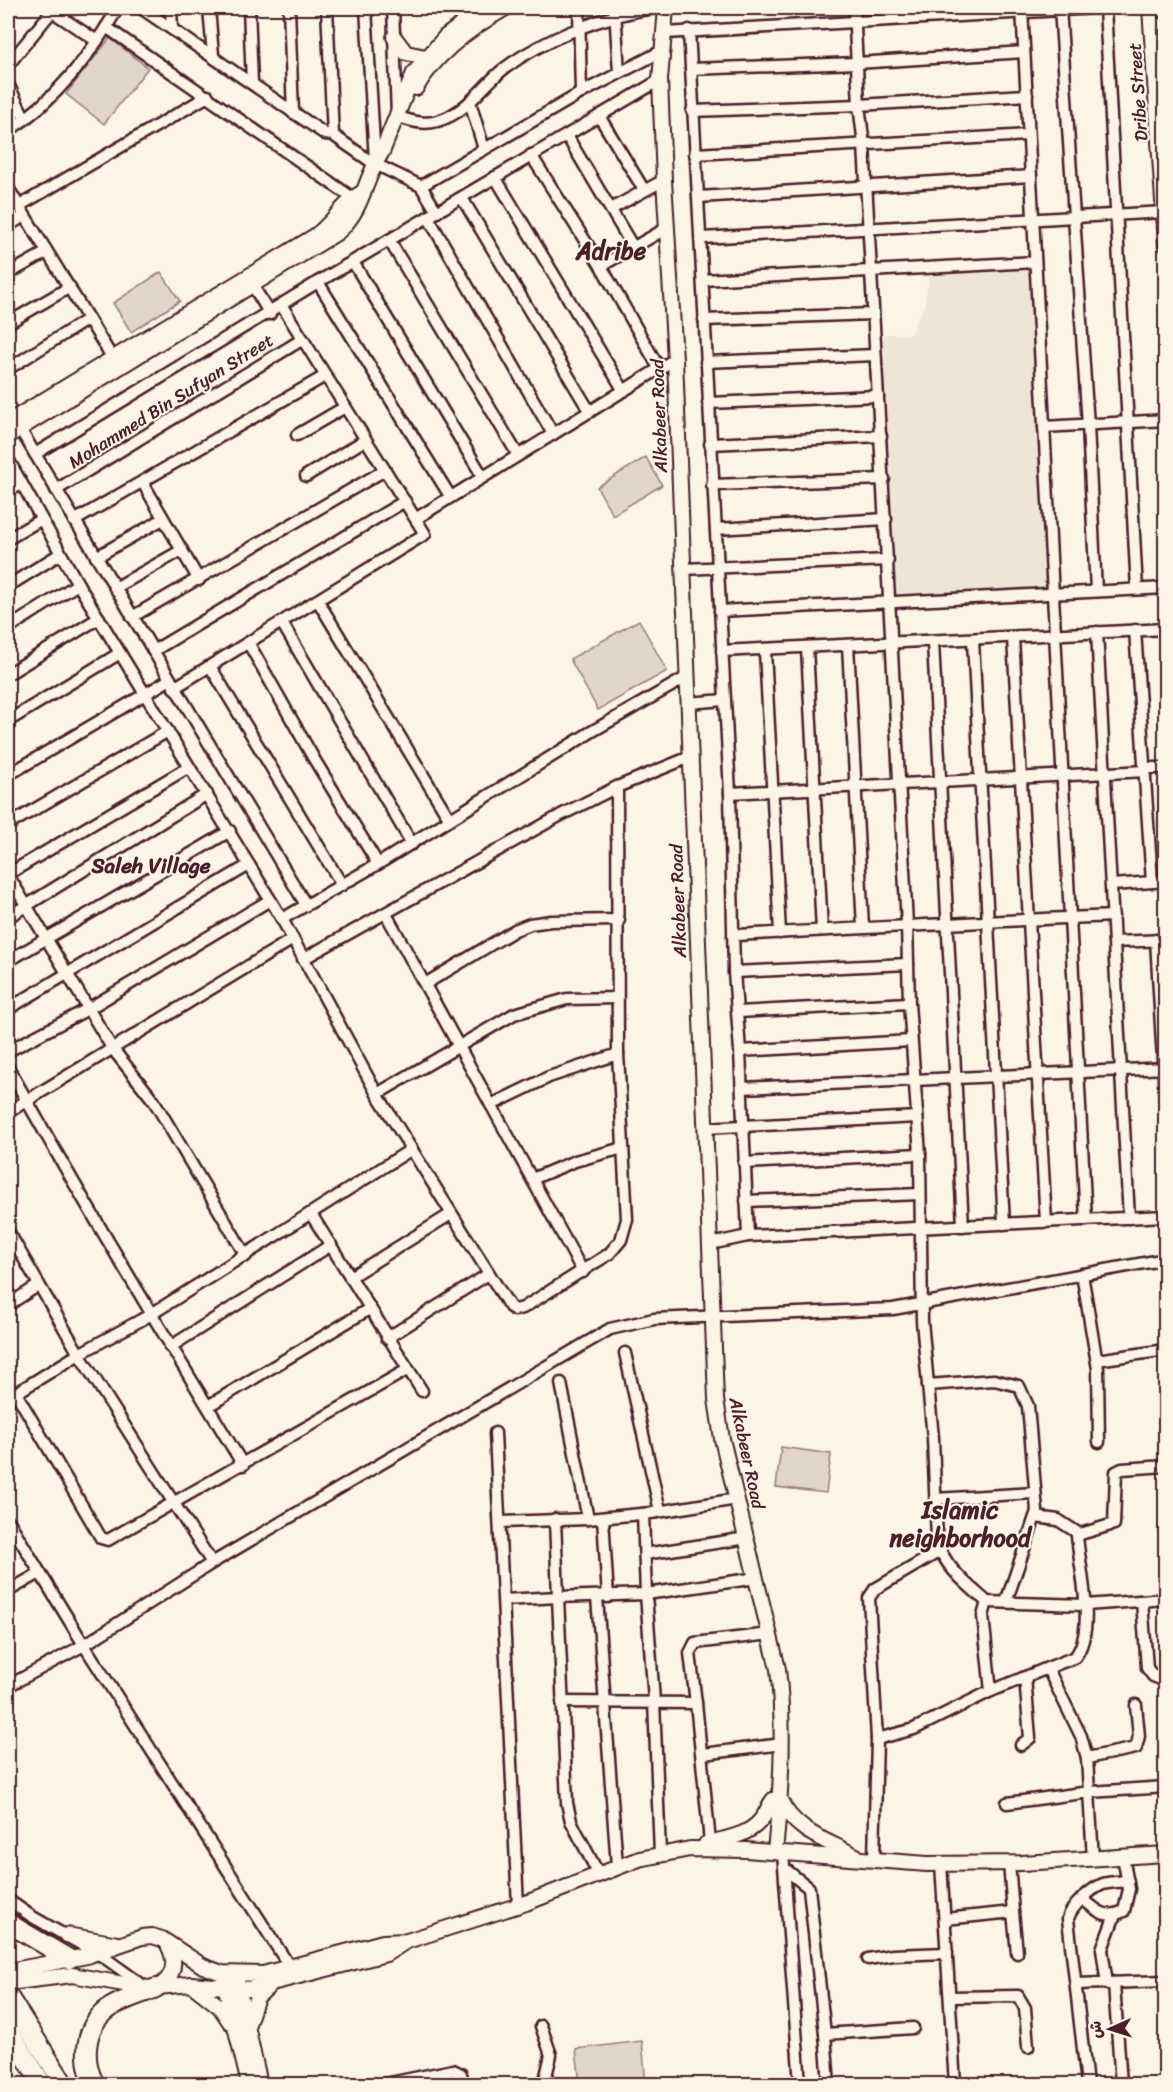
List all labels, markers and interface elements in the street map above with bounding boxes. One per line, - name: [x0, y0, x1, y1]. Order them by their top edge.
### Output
- street label: Dribe Street: [1119, 42, 1157, 142]
- district label: Adribe: [575, 230, 647, 272]
- street label: Mohammed Bin Sufyan Street: [62, 324, 280, 477]
- street label: Alkabeer Road: [641, 357, 677, 474]
- street label: Alkabeer Road: [660, 842, 696, 959]
- district label: Saleh Village: [90, 847, 211, 885]
- street label: Alkabeer Road: [719, 1393, 775, 1513]
- district label: Islamic neighborhood: [888, 1489, 1033, 1559]
- north arrow: [1080, 1999, 1140, 2059]
- text: ش: [1081, 2020, 1110, 2039]

